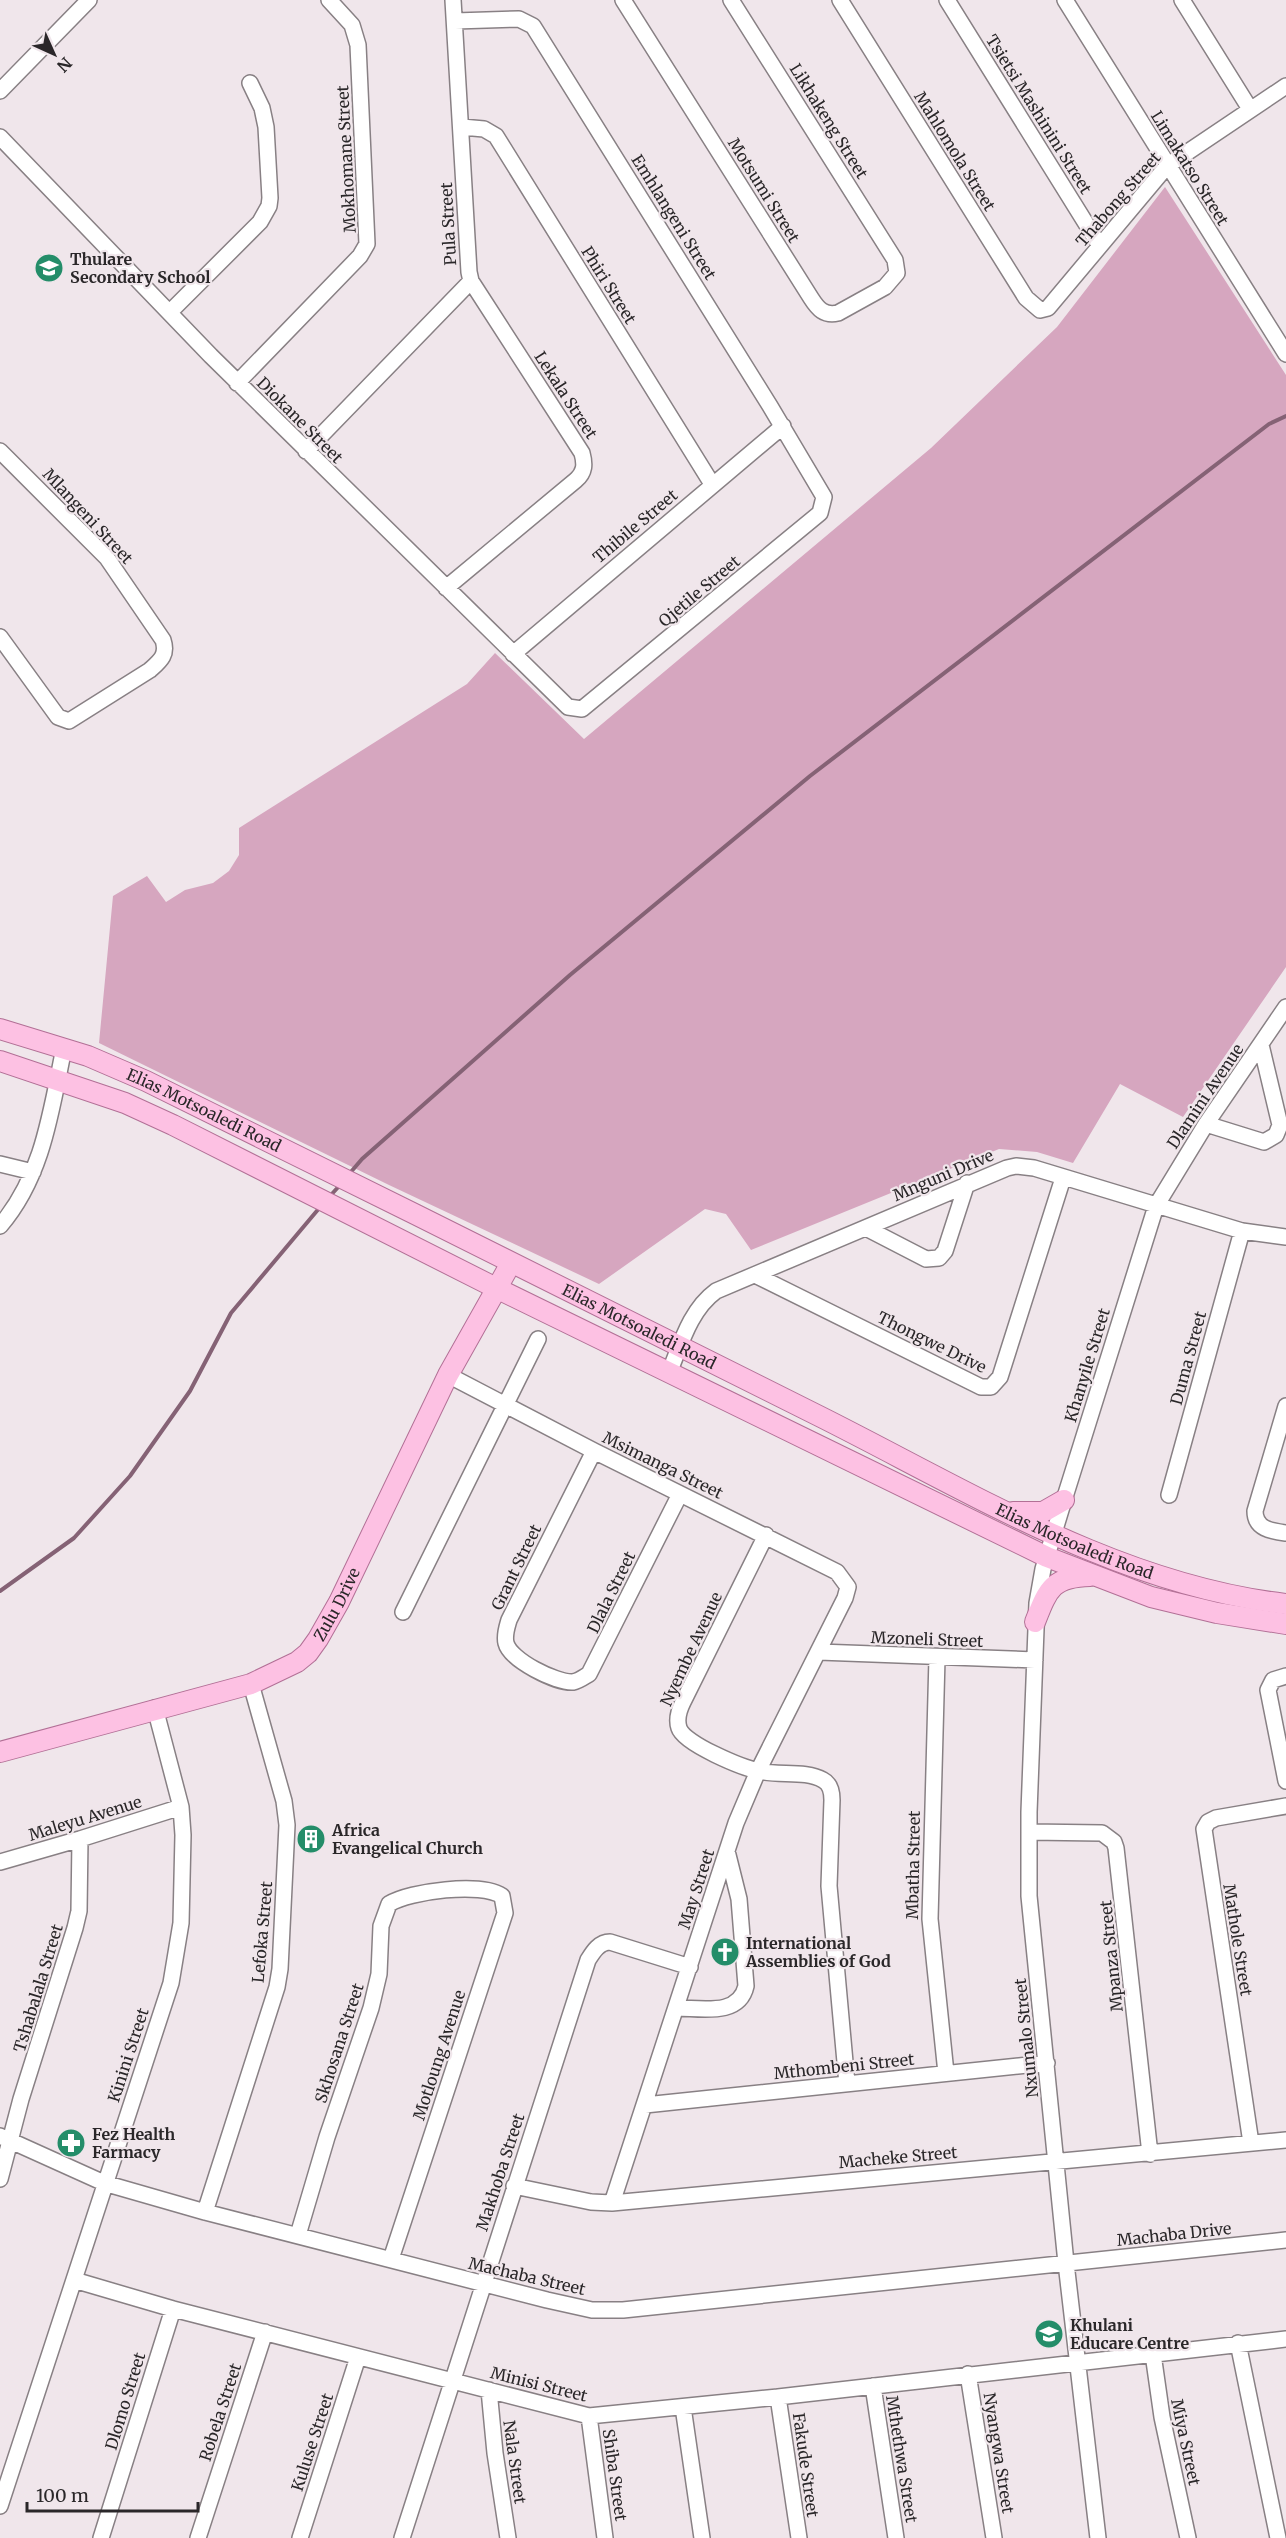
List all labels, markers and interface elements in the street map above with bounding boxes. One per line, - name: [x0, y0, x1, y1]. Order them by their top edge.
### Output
- north arrow: [24, 24, 84, 84]
- street label: Tsietsi Mashinini Street: [982, 31, 1097, 198]
- text: N: [53, 53, 76, 76]
- street label: Likhakeng Street: [786, 60, 873, 183]
- street label: Mokhomane Street: [332, 84, 360, 233]
- street label: Mahlomola Street: [910, 87, 1000, 215]
- street label: Limakatso Street: [1147, 107, 1234, 230]
- street label: Motsumi Street: [724, 134, 805, 247]
- street label: Thabong Street: [1071, 147, 1165, 251]
- street label: Emhlangeni Street: [627, 151, 721, 284]
- street label: Pula Street: [436, 181, 460, 266]
- street label: Phiri Street: [577, 242, 641, 328]
- place label: Thulare Secondary School: [70, 249, 210, 287]
- school or university icon: Thulare Secondary School: [33, 252, 65, 284]
- street label: Lekala Street: [530, 347, 602, 443]
- street label: Diokane Street: [253, 373, 348, 468]
- street label: Mlangeni Street: [39, 464, 138, 568]
- street label: Thibile Street: [589, 484, 682, 567]
- street label: Qjetile Street: [654, 551, 744, 631]
- street label: Dlamini Avenue: [1163, 1040, 1247, 1152]
- street label: Elias Motsoaledi Road: [124, 1064, 285, 1156]
- street label: Mnguni Drive: [890, 1145, 996, 1205]
- street label: Elias Motsoaledi Road: [559, 1280, 720, 1373]
- street label: Khanyile Street: [1060, 1305, 1114, 1424]
- street label: Thongwe Drive: [874, 1307, 990, 1377]
- street label: Duma Street: [1166, 1308, 1210, 1407]
- street label: Msimanga Street: [600, 1427, 727, 1503]
- street label: Elias Motsoaledi Road: [993, 1499, 1156, 1583]
- street label: Grant Street: [487, 1520, 546, 1613]
- street label: Dlala Street: [583, 1547, 640, 1636]
- street label: Zulu Drive: [309, 1564, 364, 1644]
- street label: Nyembe Avenue: [656, 1589, 726, 1709]
- street label: Mzoneli Street: [870, 1627, 984, 1651]
- street label: Maleyu Avenue: [26, 1791, 144, 1845]
- street label: Mbatha Street: [902, 1810, 924, 1920]
- place label: Africa Evangelical Church: [331, 1820, 483, 1858]
- building icon: Africa Evangelical Church: [295, 1823, 327, 1855]
- street label: May Street: [674, 1846, 719, 1932]
- street label: Lefoka Street: [248, 1880, 276, 1984]
- street label: Mathole Street: [1219, 1883, 1257, 1998]
- street label: Mpanza Street: [1095, 1899, 1127, 2013]
- street label: Tshabalala Street: [9, 1921, 67, 2054]
- place label: International Assemblies of God: [745, 1933, 891, 1971]
- church icon: International Assemblies of God: [709, 1936, 741, 1968]
- street label: Nxumalo Street: [1010, 1977, 1042, 2099]
- street label: Skhosana Street: [310, 1980, 368, 2105]
- street label: Motloung Avenue: [409, 1987, 469, 2123]
- street label: Kinini Street: [103, 2005, 153, 2105]
- street label: Mthombeni Street: [773, 2049, 916, 2083]
- street label: Makhoba Street: [472, 2110, 529, 2233]
- place label: Fez Health Farmacy: [92, 2124, 175, 2162]
- pharmacy icon: Fez Health Farmacy: [55, 2127, 87, 2159]
- street label: Macheke Street: [838, 2142, 959, 2172]
- street label: Machaba Drive: [1116, 2218, 1232, 2250]
- street label: Machaba Street: [467, 2253, 588, 2299]
- place label: Khulani Educare Centre: [1070, 2315, 1189, 2353]
- school or university icon: Khulani Educare Centre: [1033, 2318, 1065, 2350]
- street label: Dlomo Street: [101, 2349, 150, 2452]
- street label: Robela Street: [195, 2360, 245, 2463]
- street label: Minisi Street: [488, 2362, 590, 2406]
- street label: Kuluse Street: [287, 2390, 337, 2493]
- street label: Nyangwa Street: [980, 2391, 1019, 2516]
- street label: Mthethwa Street: [882, 2394, 922, 2525]
- street label: Miya Street: [1167, 2397, 1205, 2488]
- street label: Fakude Street: [789, 2411, 823, 2519]
- street label: Nala Street: [499, 2419, 531, 2506]
- street label: Shiba Street: [599, 2428, 631, 2523]
- scale bar: [27, 2475, 198, 2513]
- text: 100 m: [36, 2484, 89, 2507]

